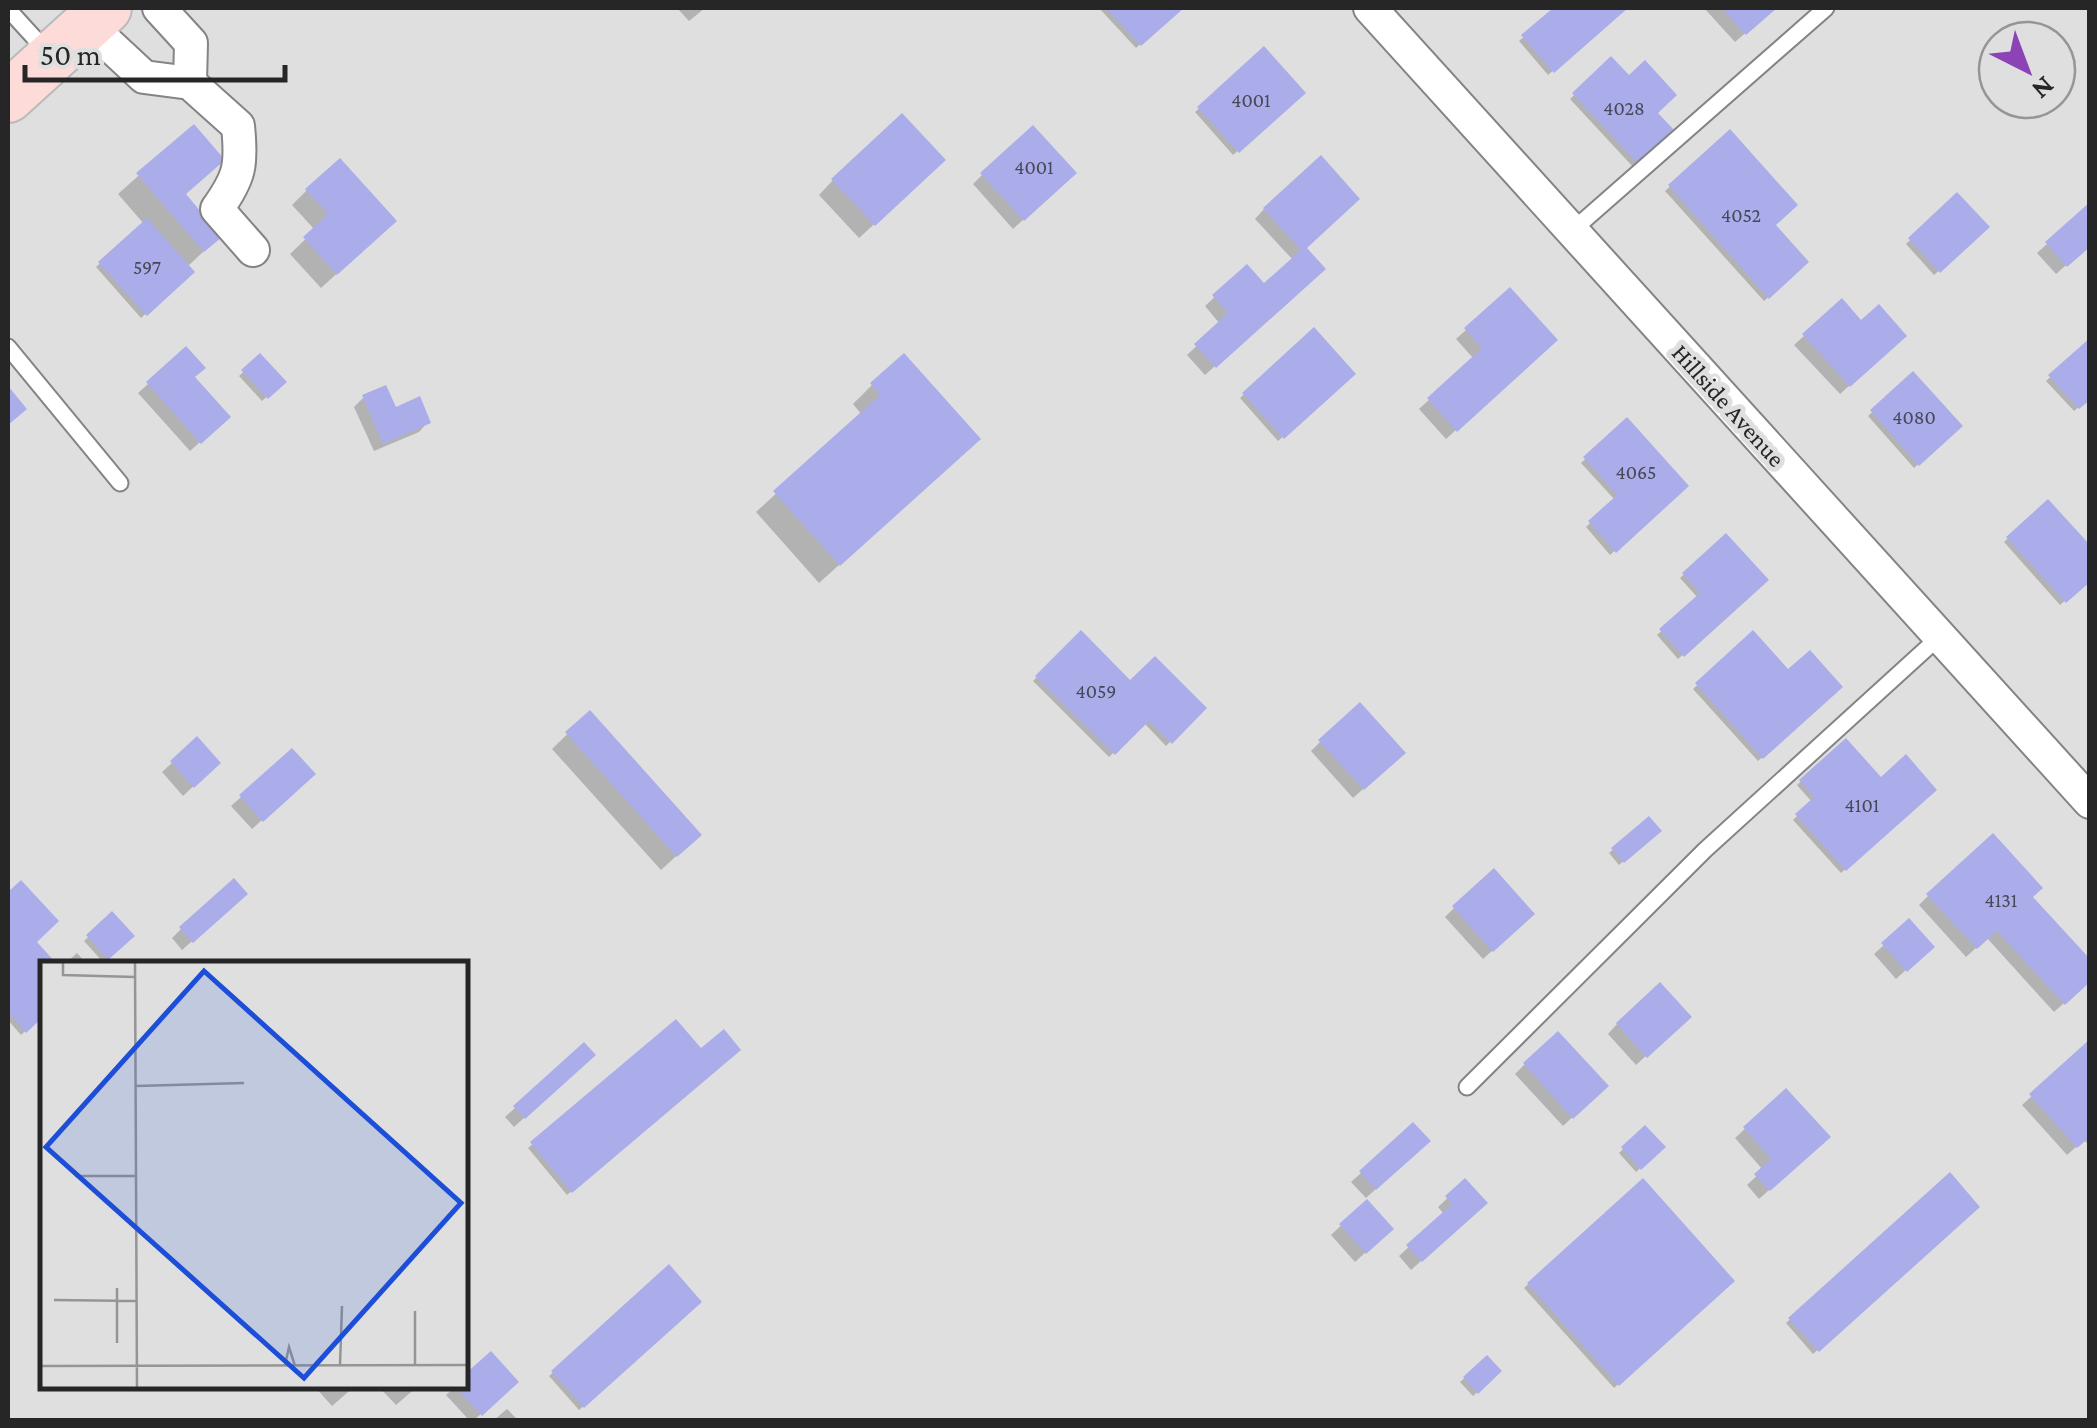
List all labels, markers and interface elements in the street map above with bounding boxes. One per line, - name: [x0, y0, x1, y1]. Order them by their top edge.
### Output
- scale bar: [25, 20, 285, 82]
- north arrow: [1977, 20, 2077, 120]
- text: 50 m: [40, 38, 101, 71]
- text: N: [2026, 70, 2061, 106]
- house number: 4001: [1231, 89, 1271, 111]
- house number: 4028: [1603, 97, 1645, 119]
- house number: 4001: [1014, 156, 1054, 178]
- house number: 4052: [1721, 204, 1761, 226]
- house number: 597: [133, 256, 161, 278]
- street label: Hillside Avenue: [1667, 339, 1790, 472]
- house number: 4080: [1892, 406, 1936, 428]
- house number: 4065: [1616, 461, 1656, 483]
- house number: 4059: [1076, 680, 1116, 702]
- house number: 4101: [1845, 794, 1879, 816]
- house number: 4131: [1985, 889, 2018, 911]
- inset map: [40, 961, 468, 1388]

